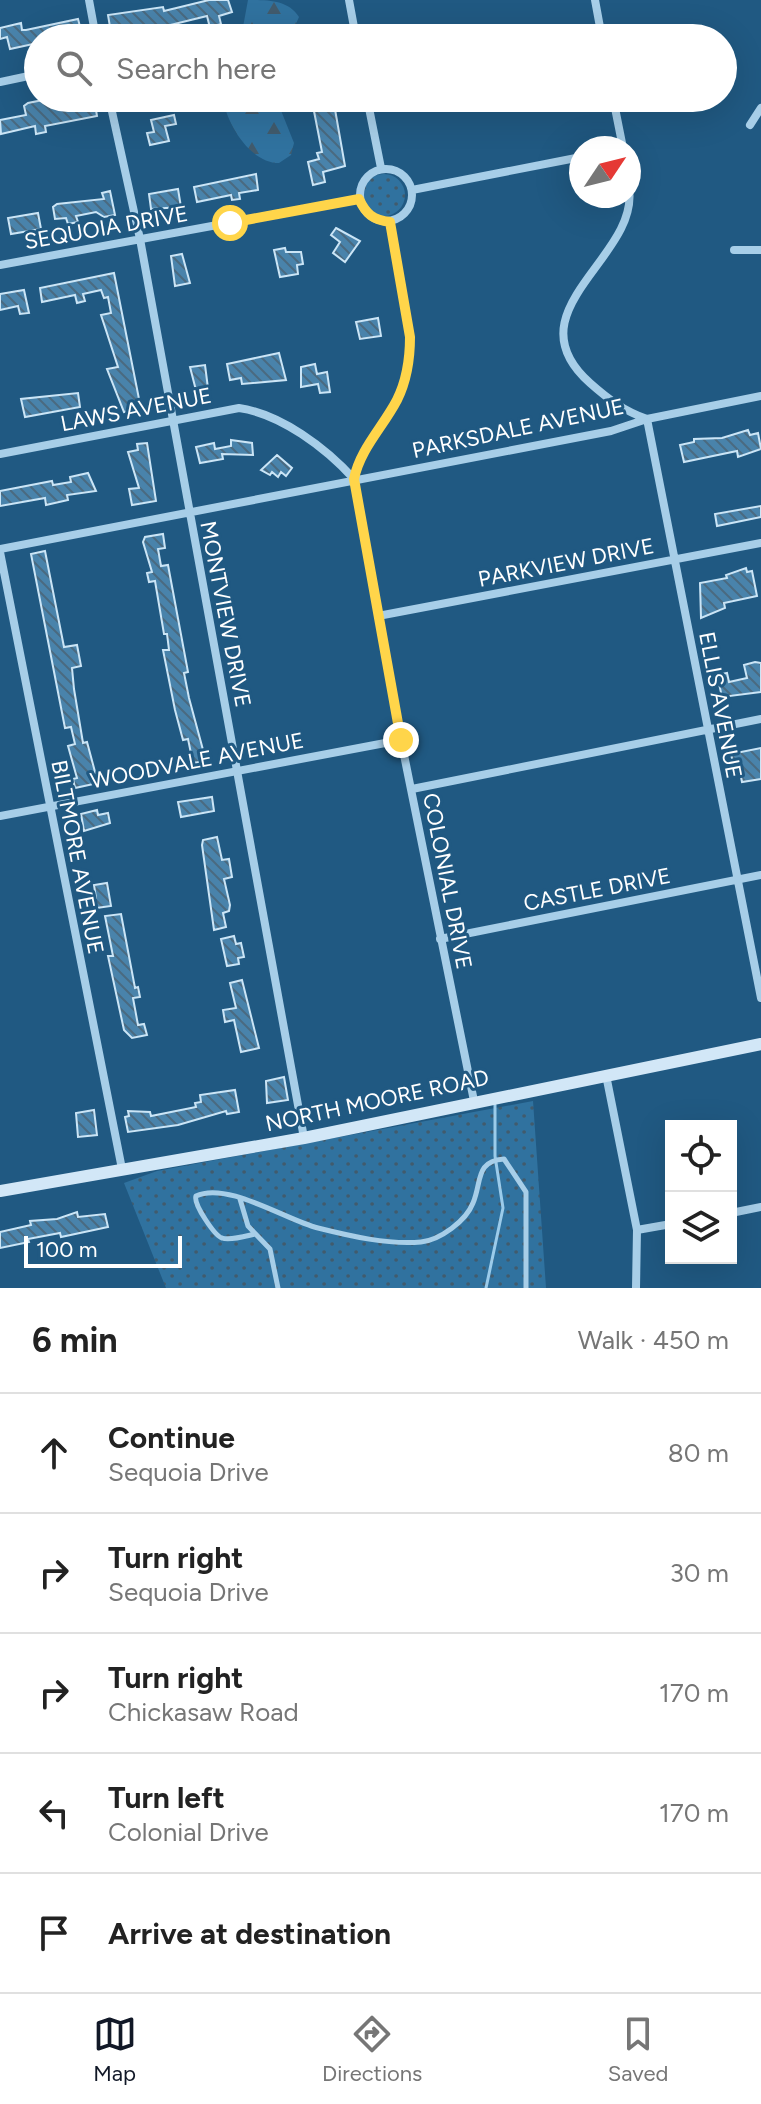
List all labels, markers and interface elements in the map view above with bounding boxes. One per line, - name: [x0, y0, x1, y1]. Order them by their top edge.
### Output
- search box: [24, 24, 737, 112]
- icon: search: [52, 46, 96, 90]
- text: Search here: [116, 50, 276, 87]
- north arrow: [569, 136, 641, 208]
- street label: SEQUOIA DRIVE: [22, 200, 190, 255]
- route start: [212, 205, 248, 241]
- street label: LAWS AVENUE: [58, 382, 214, 437]
- street label: PARKSDALE AVENUE: [410, 393, 627, 464]
- street label: MONTVIEW DRIVE: [194, 519, 257, 709]
- street label: PARKVIEW DRIVE: [476, 532, 656, 593]
- street label: ELLIS AVENUE: [693, 630, 748, 781]
- route end: [383, 722, 419, 758]
- street label: WOODVALE AVENUE: [88, 727, 306, 794]
- street label: BILTMORE AVENUE: [45, 758, 110, 956]
- street label: COLONIAL DRIVE: [417, 791, 478, 972]
- street label: CASTLE DRIVE: [521, 862, 673, 917]
- street label: NORTH MOORE ROAD: [263, 1064, 491, 1137]
- map controls: [665, 1120, 737, 1264]
- button: locate: [665, 1120, 737, 1192]
- button: layers: [665, 1192, 737, 1264]
- scale bar: [24, 1232, 182, 1268]
- text: 100 m: [36, 1236, 97, 1263]
- text: 6 min: [32, 1320, 118, 1361]
- text: Walk · 450 m: [578, 1324, 729, 1356]
- text: Continue: [108, 1419, 235, 1456]
- icon: ahead: [32, 1431, 76, 1475]
- text: 80 m: [668, 1437, 729, 1469]
- text: Sequoia Drive: [108, 1456, 269, 1488]
- text: Turn right: [108, 1539, 243, 1576]
- icon: right: [32, 1551, 76, 1595]
- text: 30 m: [670, 1557, 729, 1589]
- text: Sequoia Drive: [108, 1576, 269, 1608]
- text: Turn right: [108, 1659, 243, 1696]
- icon: right: [32, 1671, 76, 1715]
- text: 170 m: [659, 1677, 729, 1709]
- text: Chickasaw Road: [108, 1696, 299, 1728]
- text: Turn left: [108, 1779, 225, 1816]
- icon: left: [32, 1791, 76, 1835]
- text: 170 m: [659, 1797, 729, 1829]
- text: Colonial Drive: [108, 1816, 269, 1848]
- icon: arrive: [32, 1911, 76, 1955]
- text: Arrive at destination: [108, 1915, 391, 1952]
- tab: Map: [93, 2012, 137, 2087]
- tab: Directions: [322, 2012, 422, 2087]
- tab: Saved: [608, 2012, 668, 2087]

